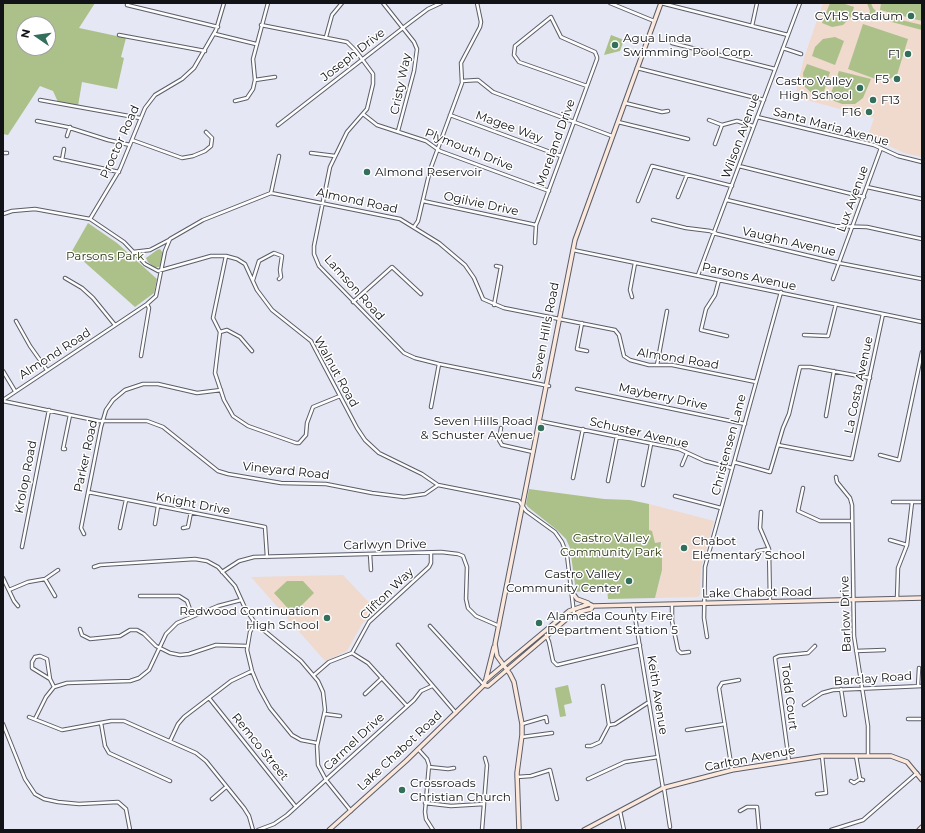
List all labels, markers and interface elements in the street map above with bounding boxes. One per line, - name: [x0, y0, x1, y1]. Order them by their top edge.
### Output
- place label: CVHS Stadium: [815, 9, 903, 23]
- marker: CVHS Stadium: [906, 11, 916, 21]
- north arrow: [16, 16, 56, 56]
- street label: Joseph Drive: [318, 25, 388, 85]
- text: N: [17, 28, 33, 39]
- place label: Agua Linda Swimming Pool Corp.: [623, 31, 753, 59]
- marker: Agua Linda Swimming Pool Corp.: [610, 40, 620, 50]
- place label: F1: [888, 47, 900, 61]
- marker: F1: [903, 49, 913, 59]
- street label: Cristy Way: [387, 52, 415, 116]
- place label: F5: [875, 72, 889, 86]
- place label: Castro Valley High School: [776, 74, 852, 102]
- marker: F5: [892, 74, 902, 84]
- marker: Castro Valley High School: [855, 83, 865, 93]
- street label: Wilson Avenue: [719, 91, 763, 181]
- place label: F13: [881, 93, 900, 107]
- marker: F13: [868, 95, 878, 105]
- street label: Moreland Drive: [533, 97, 579, 189]
- street label: Proctor Road: [97, 103, 143, 181]
- street label: Santa Maria Avenue: [771, 105, 891, 149]
- place label: F16: [842, 105, 861, 119]
- marker: F16: [864, 107, 874, 117]
- street label: Magee Way: [473, 108, 545, 146]
- street label: Plymouth Drive: [423, 126, 515, 174]
- street label: Lux Avenue: [834, 164, 872, 234]
- place label: Almond Reservoir: [375, 165, 482, 179]
- marker: Almond Reservoir: [362, 167, 372, 177]
- street label: Almond Road: [315, 185, 399, 217]
- street label: Ogilvie Drive: [442, 189, 520, 219]
- street label: Vaughn Avenue: [741, 224, 837, 260]
- park label: Parsons Park: [66, 249, 144, 263]
- street label: Lamson Road: [321, 252, 387, 324]
- street label: Parsons Avenue: [701, 260, 797, 294]
- street label: Seven Hills Road: [529, 281, 563, 381]
- street label: Almond Road: [16, 325, 94, 383]
- street label: Walnut Road: [311, 334, 361, 410]
- street label: La Costa Avenue: [842, 335, 876, 435]
- street label: Almond Road: [636, 345, 720, 373]
- street label: Mayberry Drive: [617, 381, 709, 413]
- street label: Christensen Lane: [709, 393, 749, 497]
- place label: Seven Hills Road & Schuster Avenue: [421, 414, 533, 442]
- street label: Schuster Avenue: [588, 415, 690, 451]
- street label: Parker Road: [71, 418, 101, 494]
- marker: Seven Hills Road & Schuster Avenue: [536, 423, 546, 433]
- street label: Krolop Road: [12, 439, 40, 515]
- street label: Vineyard Road: [242, 459, 330, 483]
- street label: Knight Drive: [155, 490, 231, 518]
- park label: Castro Valley Community Park: [560, 531, 662, 559]
- place label: Chabot Elementary School: [692, 534, 805, 562]
- street label: Carlwyn Drive: [343, 537, 427, 553]
- marker: Chabot Elementary School: [679, 543, 689, 553]
- street label: Clifton Way: [357, 565, 417, 623]
- place label: Castro Valley Community Center: [506, 567, 621, 595]
- marker: Castro Valley Community Center: [624, 576, 634, 586]
- street label: Barlow Drive: [837, 576, 855, 652]
- street label: Lake Chabot Road: [702, 585, 812, 601]
- place label: Redwood Continuation High School: [179, 604, 319, 632]
- place label: Alameda County Fire Department Station 5: [547, 609, 678, 637]
- marker: Redwood Continuation High School: [322, 613, 332, 623]
- marker: Alameda County Fire Department Station 5: [534, 618, 544, 628]
- street label: Keith Avenue: [644, 654, 670, 736]
- street label: Todd Court: [778, 663, 800, 731]
- street label: Barclay Road: [833, 669, 913, 689]
- street label: Lake Chabot Road: [355, 708, 445, 794]
- street label: Carmel Drive: [321, 710, 387, 774]
- street label: Remco Street: [229, 711, 291, 783]
- street label: Carlton Avenue: [703, 743, 797, 775]
- place label: Crossroads Christian Church: [410, 776, 511, 804]
- marker: Crossroads Christian Church: [397, 785, 407, 795]

